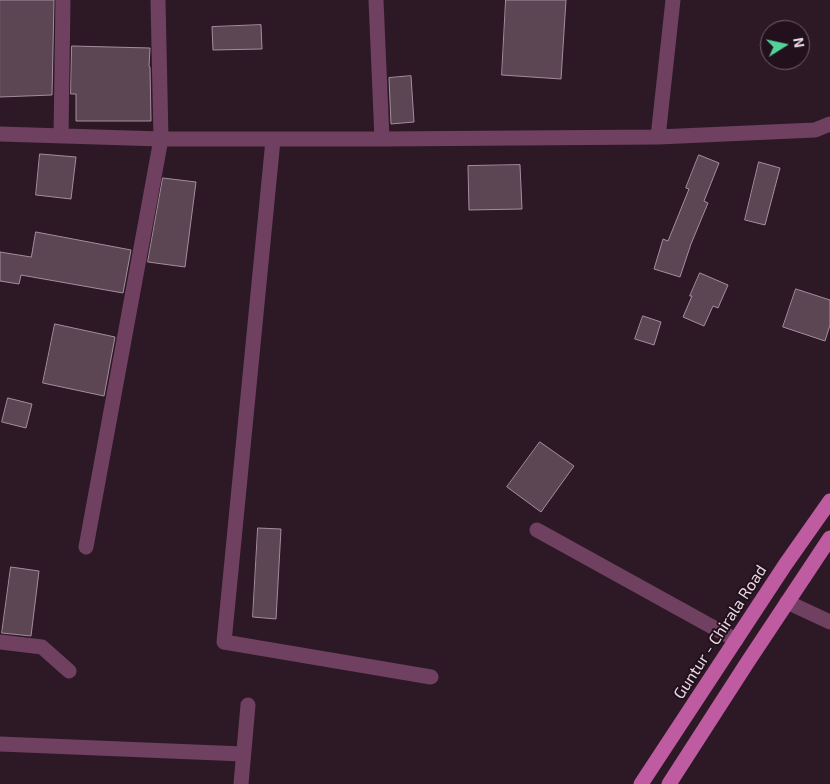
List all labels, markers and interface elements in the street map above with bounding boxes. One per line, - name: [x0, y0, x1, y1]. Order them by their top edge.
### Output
- north arrow: [760, 20, 810, 70]
- text: N: [790, 36, 809, 49]
- street label: Guntur - Chirala Road: [669, 561, 771, 703]

